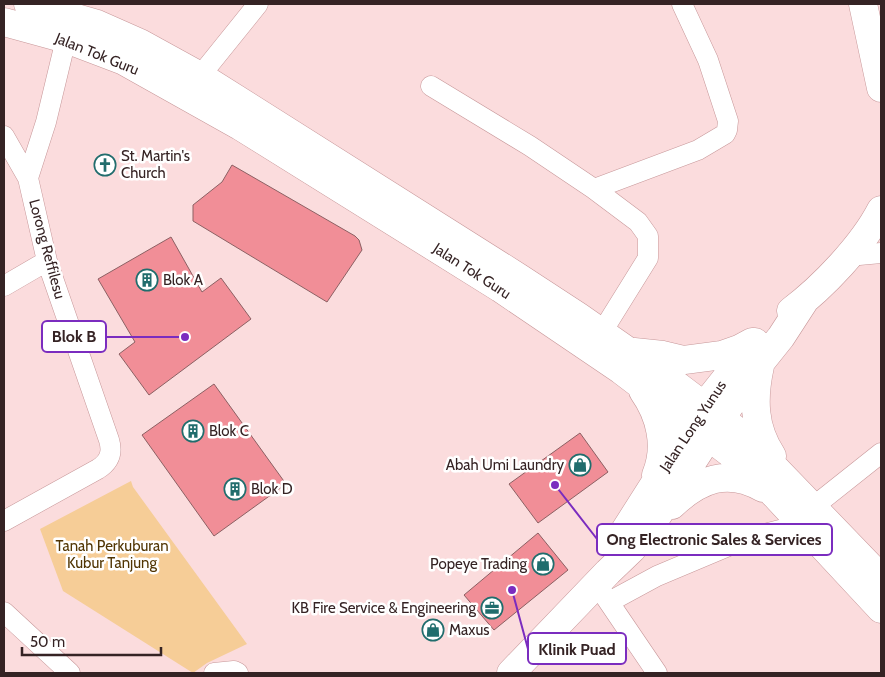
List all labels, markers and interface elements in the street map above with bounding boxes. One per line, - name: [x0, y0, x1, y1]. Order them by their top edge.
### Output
- street label: Jalan Tok Guru: [51, 29, 142, 79]
- place label: St. Martin's Church: [121, 147, 190, 182]
- church icon: St. Martin's Church: [93, 153, 117, 177]
- street label: Lorong Reffilesu: [25, 197, 69, 301]
- street label: Jalan Tok Guru: [429, 239, 514, 303]
- building icon: Blok A: [135, 268, 159, 292]
- place label: Blok A: [163, 271, 204, 289]
- callout: Blok B: [42, 321, 106, 352]
- text: Blok B: [52, 327, 96, 346]
- street label: Jalan Long Yunus: [655, 377, 730, 476]
- building icon: Blok C: [181, 419, 205, 443]
- place label: Blok C: [209, 422, 249, 440]
- shop icon: Abah Umi Laundry: [568, 453, 592, 477]
- place label: Abah Umi Laundry: [446, 456, 564, 474]
- building icon: Blok D: [223, 477, 247, 501]
- place label: Blok D: [251, 480, 293, 498]
- callout: Ong Electronic Sales & Services: [597, 524, 832, 555]
- text: Ong Electronic Sales & Services: [607, 530, 822, 549]
- park label: Tanah Perkuburan Kubur Tanjung: [55, 537, 169, 572]
- shop icon: Popeye Trading: [531, 552, 555, 576]
- place label: Popeye Trading: [430, 555, 528, 573]
- office icon: KB Fire Service & Engineering: [480, 596, 504, 620]
- place label: KB Fire Service & Engineering: [292, 599, 477, 617]
- shop icon: Maxus: [421, 618, 445, 642]
- place label: Maxus: [449, 621, 489, 639]
- scale bar: [22, 624, 161, 656]
- text: 50 m: [30, 633, 65, 651]
- callout: Klinik Puad: [528, 633, 626, 664]
- text: Klinik Puad: [538, 640, 616, 659]

